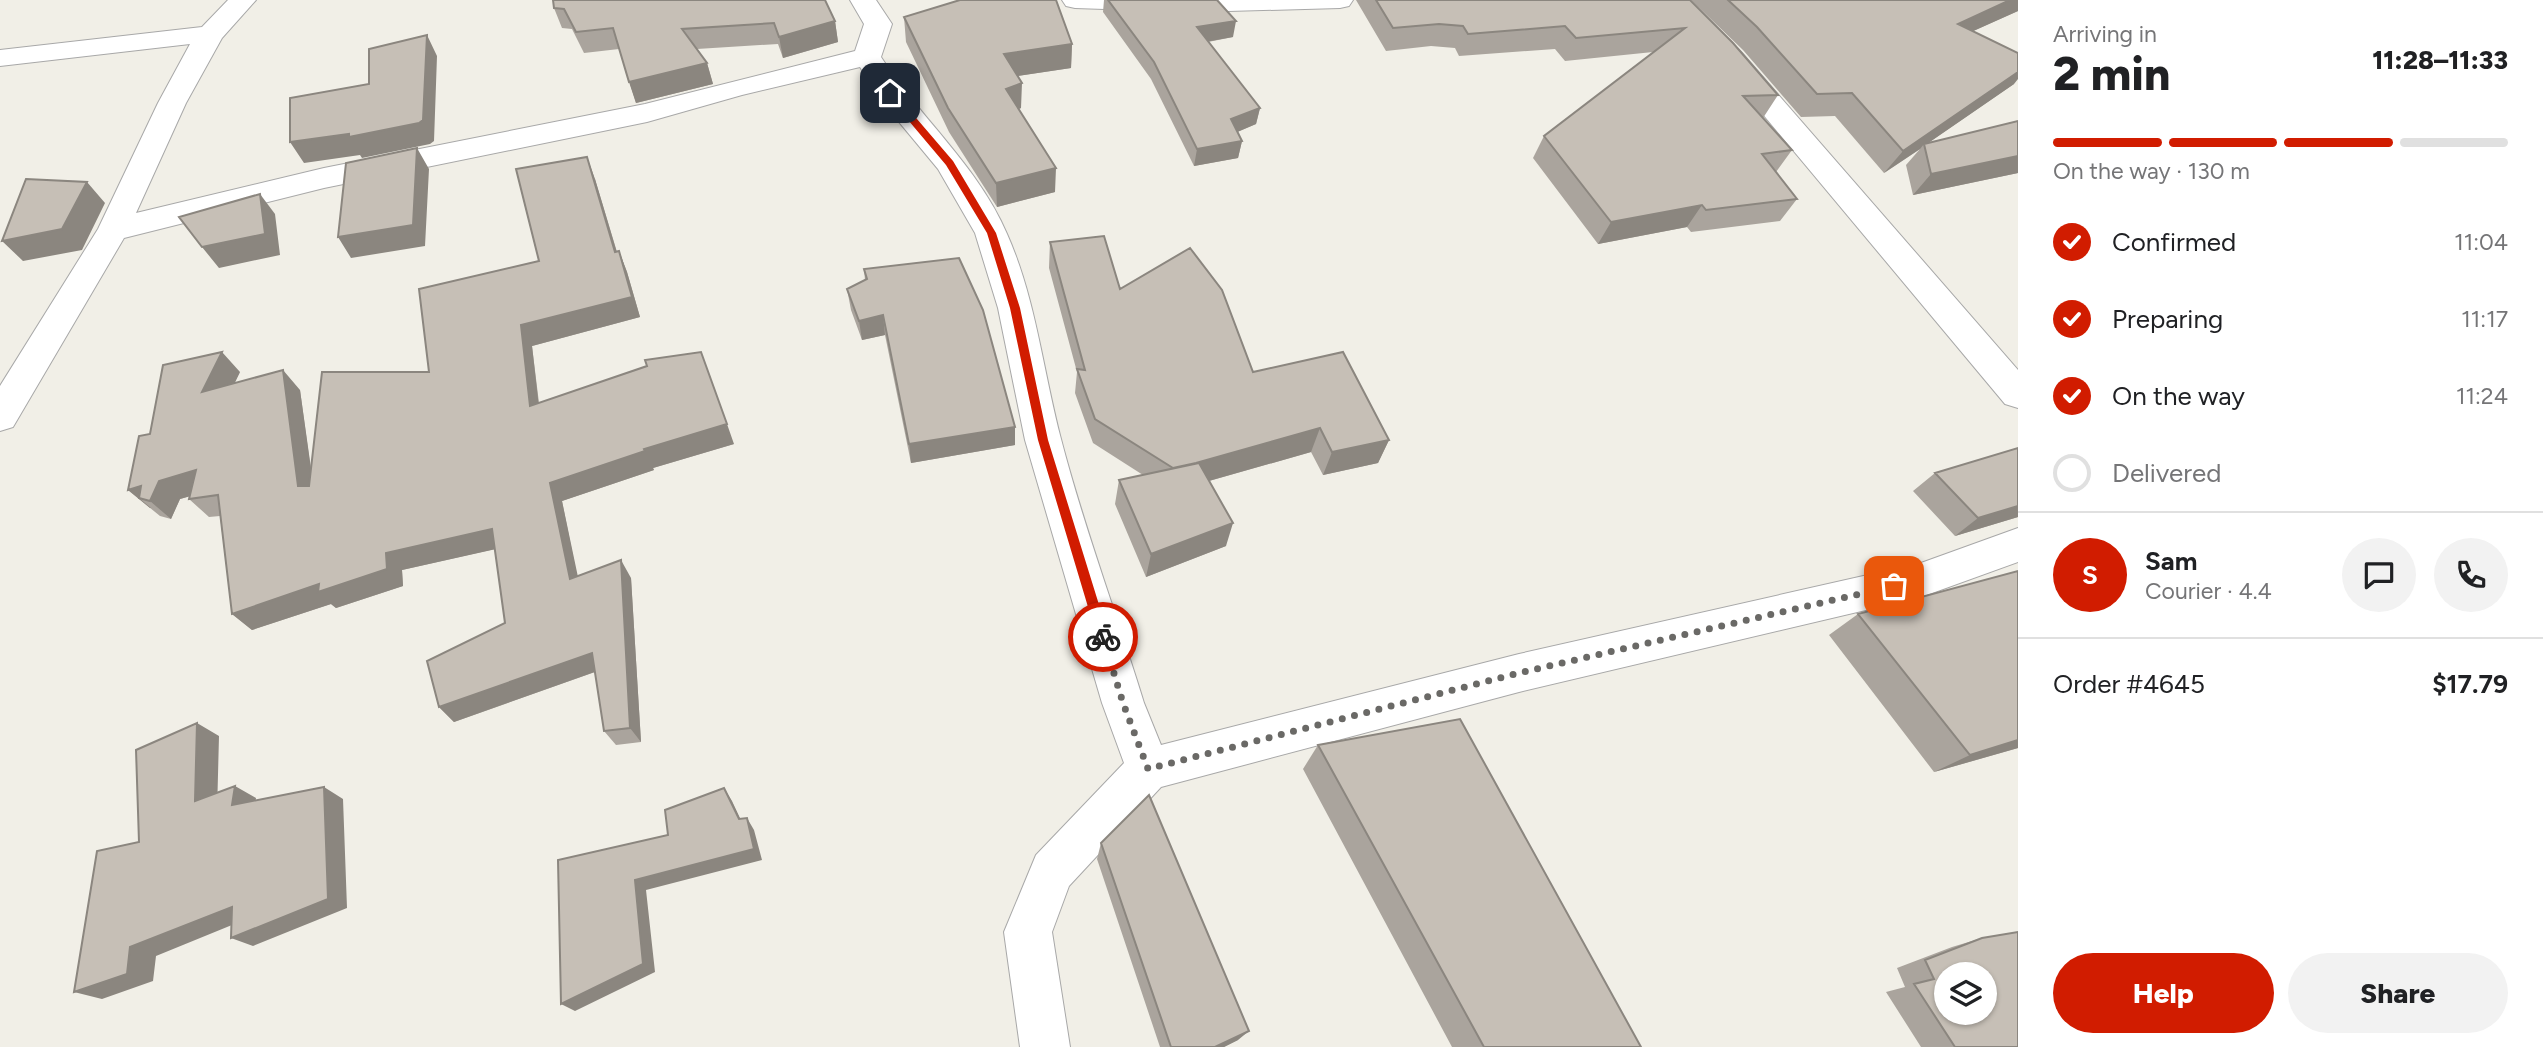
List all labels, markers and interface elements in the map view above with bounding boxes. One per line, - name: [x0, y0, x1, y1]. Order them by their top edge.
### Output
- text: Arriving in: [2053, 20, 2157, 48]
- text: 11:28–11:33: [2372, 44, 2508, 76]
- text: 2 min: [2053, 46, 2170, 102]
- pin: [860, 63, 920, 123]
- icon: home: [871, 74, 909, 112]
- text: On the way · 130 m: [2053, 157, 2250, 185]
- icon: check: [2053, 223, 2091, 261]
- text: Confirmed: [2112, 226, 2236, 258]
- text: 11:04: [2454, 228, 2508, 256]
- icon: check: [2053, 300, 2091, 338]
- text: Preparing: [2112, 303, 2223, 335]
- text: 11:17: [2461, 305, 2508, 333]
- icon: check: [2053, 377, 2091, 415]
- text: On the way: [2112, 380, 2245, 412]
- text: 11:24: [2456, 382, 2508, 410]
- text: Delivered: [2112, 457, 2221, 489]
- button: chat: [2342, 538, 2416, 612]
- button: phone: [2434, 538, 2508, 612]
- text: Sam: [2145, 545, 2197, 577]
- pin: [1864, 556, 1924, 616]
- text: S: [2082, 559, 2098, 591]
- icon: bag: [1875, 567, 1913, 605]
- text: Courier · 4.4: [2145, 577, 2272, 605]
- courier: [1068, 602, 1138, 672]
- icon: bike: [1084, 618, 1122, 656]
- text: Order #4645: [2053, 668, 2205, 700]
- text: $17.79: [2432, 668, 2508, 700]
- button: Help: [2053, 953, 2274, 1033]
- button: Share: [2288, 953, 2508, 1033]
- map controls: [1934, 962, 1997, 1025]
- button: layers: [1934, 962, 1997, 1025]

